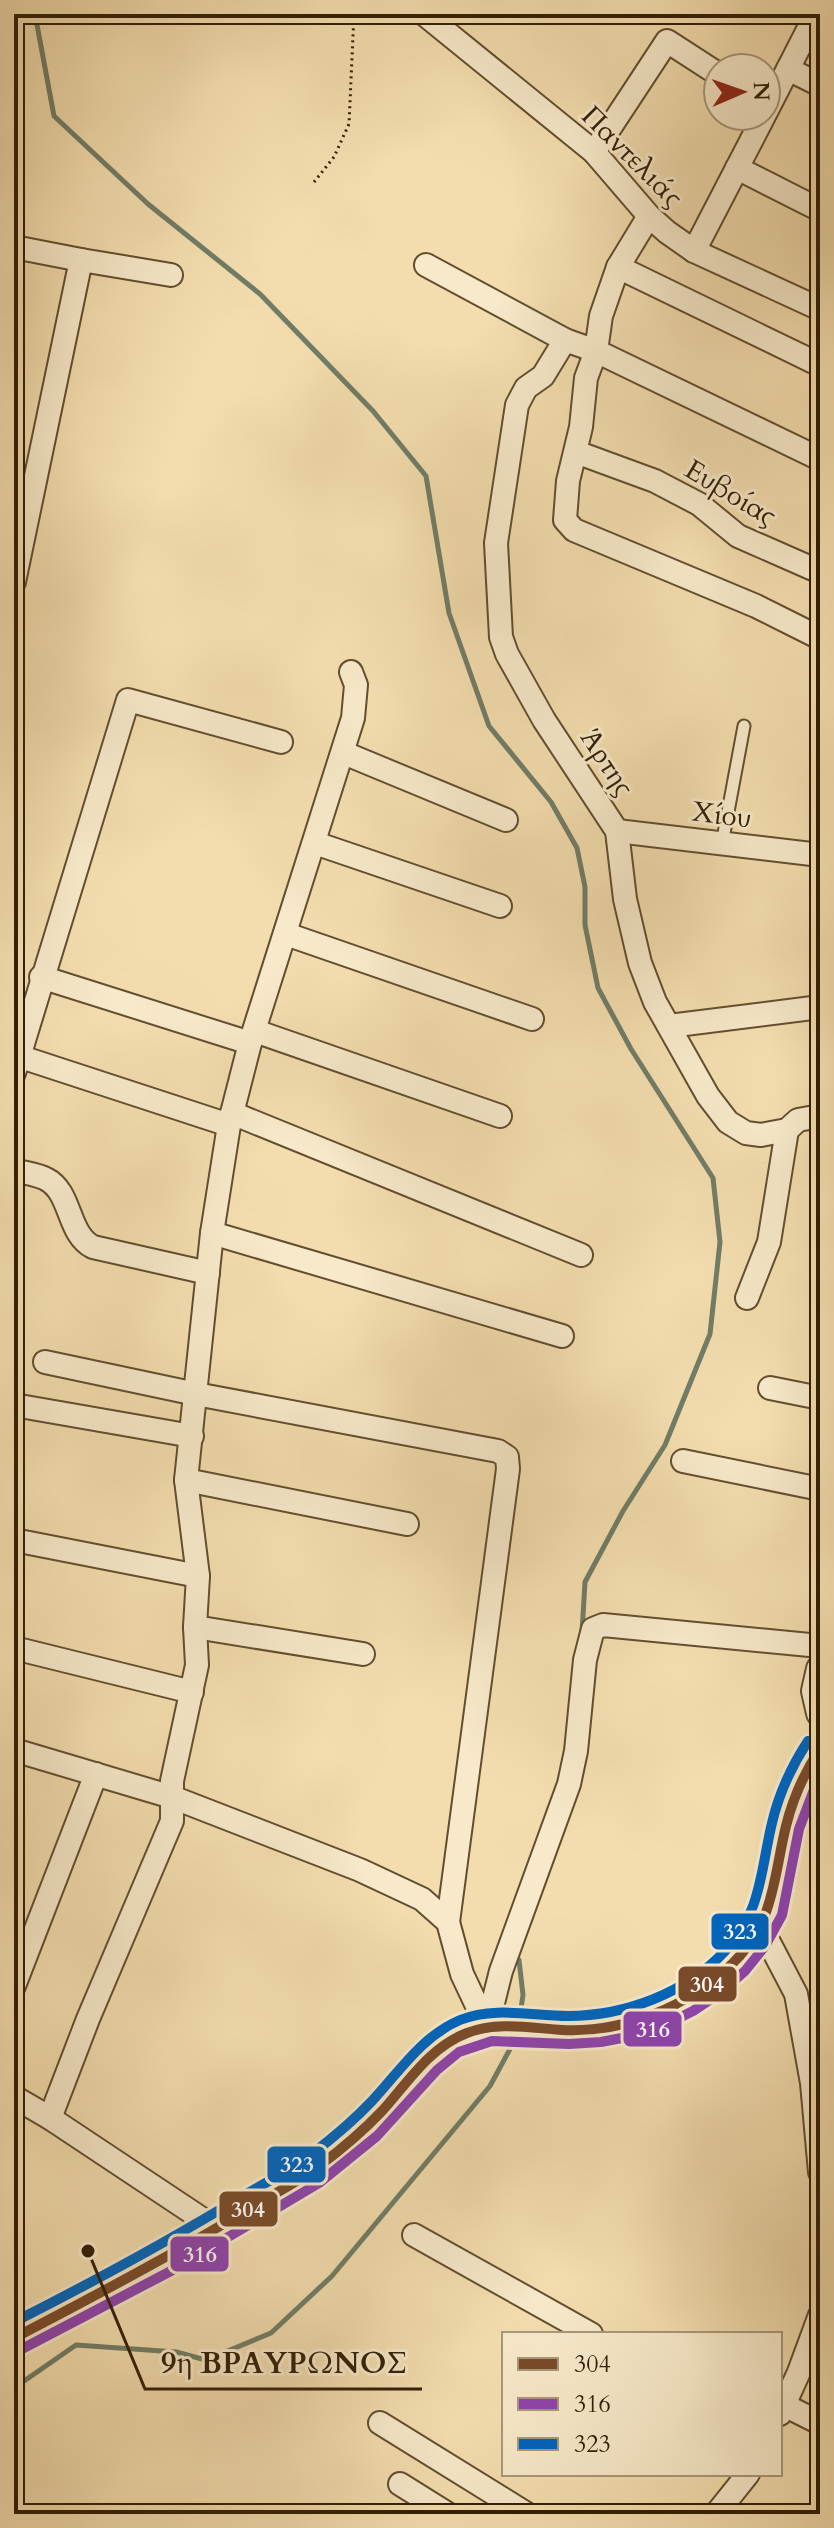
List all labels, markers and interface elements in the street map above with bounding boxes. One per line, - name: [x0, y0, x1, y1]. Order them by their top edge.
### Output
- north arrow: [702, 52, 782, 132]
- text: N: [746, 81, 776, 101]
- street label: Παντελιάς: [573, 97, 692, 216]
- street label: Ευβοίας: [678, 451, 783, 535]
- street label: Άρτης: [571, 721, 643, 804]
- street label: Χίου: [690, 792, 754, 837]
- line badge: 323: [710, 1912, 770, 1951]
- text: 323: [723, 1917, 757, 1947]
- line badge: 304: [677, 1965, 738, 2003]
- text: 304: [690, 1970, 724, 2000]
- line badge: 316: [622, 2010, 683, 2048]
- text: 316: [636, 2015, 670, 2045]
- line badge: 323: [266, 2145, 327, 2184]
- text: 323: [280, 2150, 314, 2180]
- line badge: 304: [218, 2190, 279, 2228]
- text: 304: [231, 2195, 265, 2225]
- line badge: 316: [169, 2235, 230, 2273]
- text: 316: [183, 2240, 217, 2270]
- legend: [502, 2332, 782, 2476]
- callout: 9η ΒΡΑΥΡΩΝΟΣ: [145, 2335, 422, 2389]
- text: 9η ΒΡΑΥΡΩΝΟΣ: [161, 2343, 407, 2384]
- text: 304: [574, 2348, 611, 2381]
- text: 316: [574, 2388, 611, 2421]
- text: 323: [574, 2428, 611, 2461]

